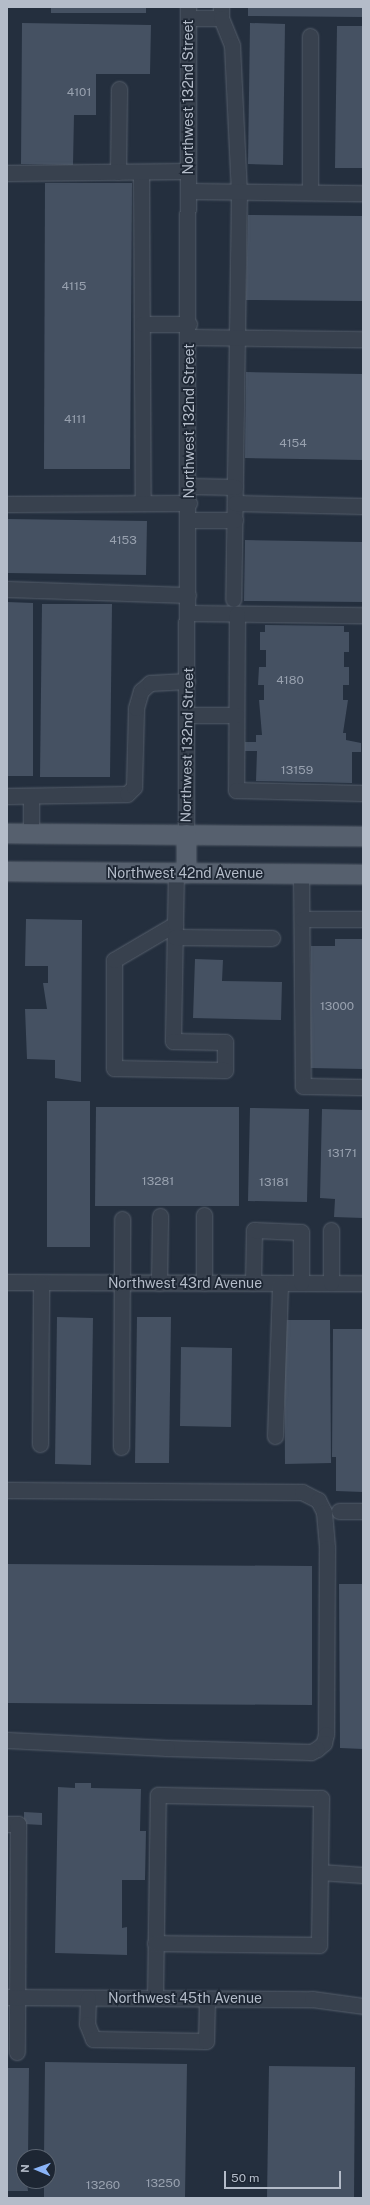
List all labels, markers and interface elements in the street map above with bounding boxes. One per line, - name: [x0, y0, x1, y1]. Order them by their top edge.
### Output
- street label: Northwest 132nd Street: [180, 20, 196, 174]
- house number: 4101: [67, 86, 91, 100]
- house number: 4115: [62, 280, 86, 294]
- street label: Northwest 132nd Street: [181, 344, 197, 498]
- house number: 4111: [64, 413, 86, 427]
- house number: 4154: [279, 437, 307, 451]
- house number: 4153: [109, 534, 137, 548]
- street label: Northwest 132nd Street: [177, 667, 197, 823]
- house number: 4180: [276, 674, 304, 688]
- house number: 13159: [281, 764, 313, 778]
- street label: Northwest 42nd Avenue: [107, 865, 263, 881]
- house number: 13000: [320, 1000, 354, 1014]
- house number: 13171: [327, 1147, 357, 1161]
- house number: 13281: [142, 1175, 174, 1189]
- house number: 13181: [259, 1176, 289, 1190]
- street label: Northwest 43rd Avenue: [108, 1275, 262, 1291]
- street label: Northwest 45th Avenue: [108, 1990, 262, 2006]
- north arrow: [16, 2149, 56, 2189]
- scale bar: [226, 2163, 343, 2189]
- text: N: [19, 2164, 31, 2173]
- text: 50 m: [231, 2171, 259, 2185]
- house number: 13250: [146, 2177, 180, 2191]
- house number: 13260: [86, 2179, 120, 2193]

